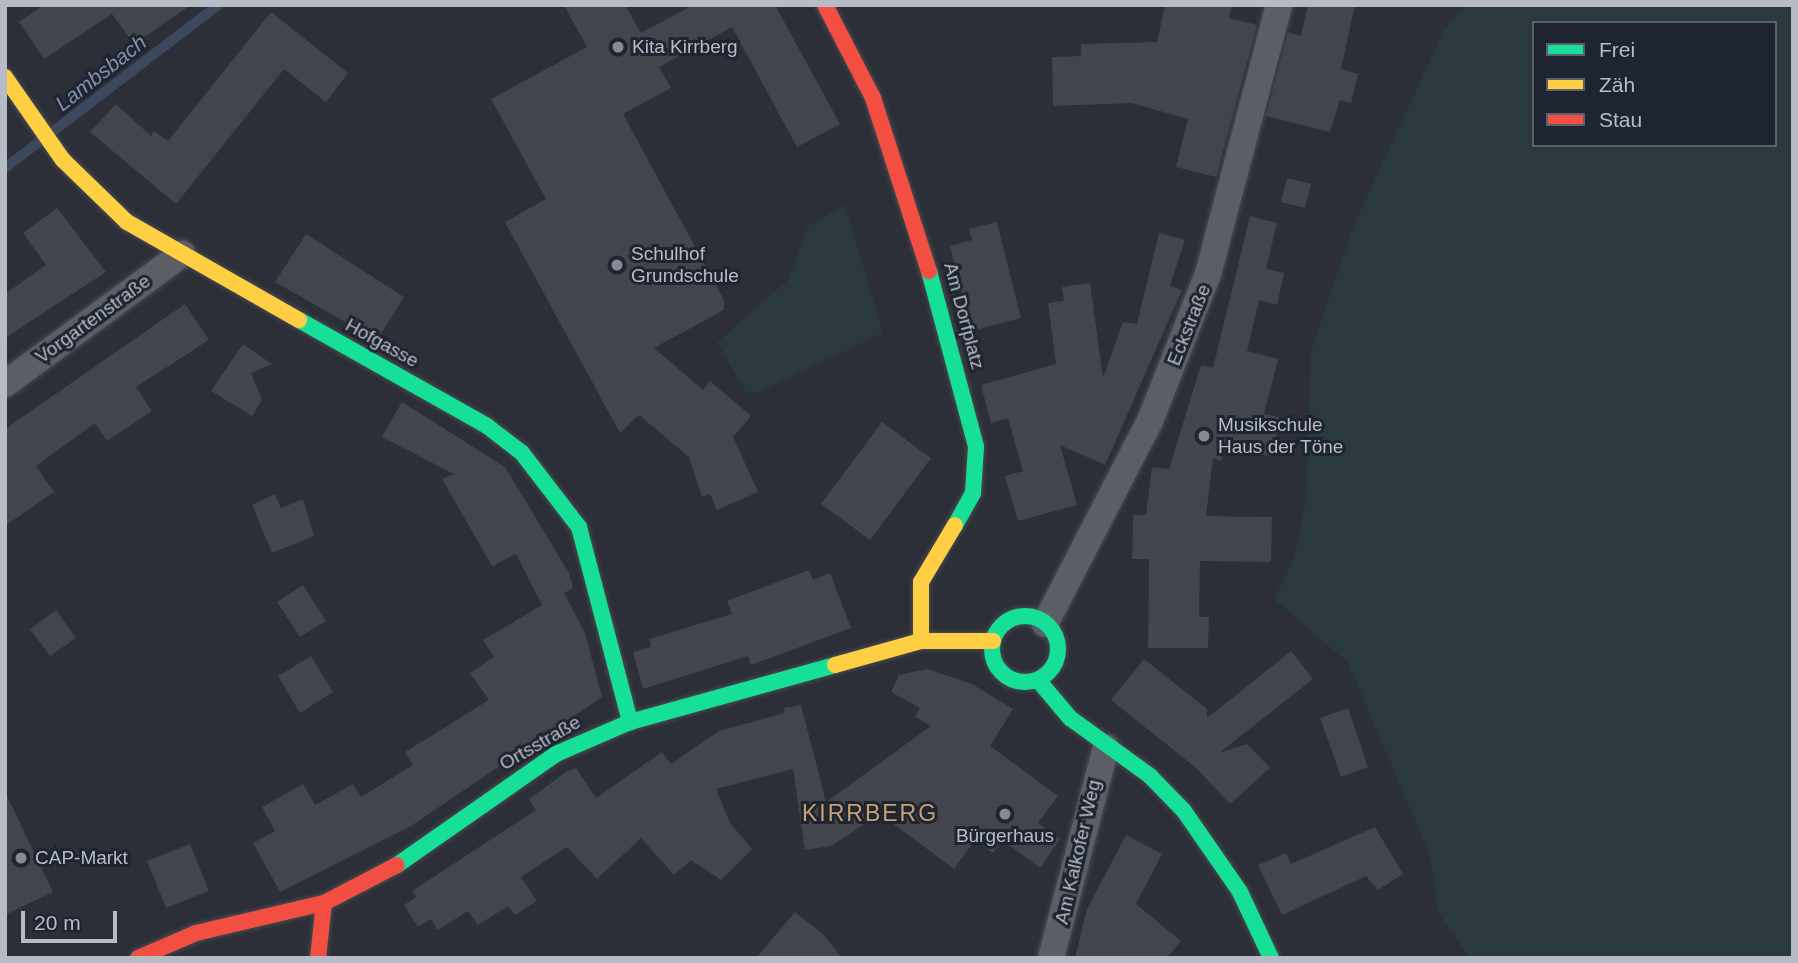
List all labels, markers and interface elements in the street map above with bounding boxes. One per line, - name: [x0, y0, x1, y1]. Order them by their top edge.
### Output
- legend: [1532, 21, 1777, 147]
- water label: Lambsbach: [50, 30, 152, 116]
- place label: Kita Kirrberg: [632, 36, 738, 58]
- text: Frei: [1599, 38, 1635, 61]
- marker: Kita Kirrberg: [610, 39, 626, 55]
- text: Zäh: [1599, 73, 1635, 96]
- text: Stau: [1599, 108, 1642, 131]
- place label: Schulhof Grundschule: [631, 243, 739, 287]
- marker: Schulhof Grundschule: [609, 257, 625, 273]
- street label: Am Dorfplatz: [939, 260, 989, 372]
- street label: Vorgartenstraße: [31, 270, 155, 368]
- street label: Eckstraße: [1162, 281, 1216, 369]
- street label: Hofgasse: [341, 314, 423, 372]
- place label: Musikschule Haus der Töne: [1218, 414, 1344, 458]
- marker: Musikschule Haus der Töne: [1196, 428, 1212, 444]
- street label: Ortsstraße: [495, 711, 585, 775]
- street label: Am Kalkofer Weg: [1050, 778, 1106, 926]
- district label: KIRRBERG: [803, 799, 937, 827]
- marker: Bürgerhaus: [997, 806, 1013, 822]
- place label: Bürgerhaus: [956, 825, 1054, 847]
- place label: CAP-Markt: [35, 847, 128, 869]
- marker: CAP-Markt: [13, 850, 29, 866]
- scale bar: [24, 897, 121, 941]
- text: 20 m: [34, 911, 81, 934]

